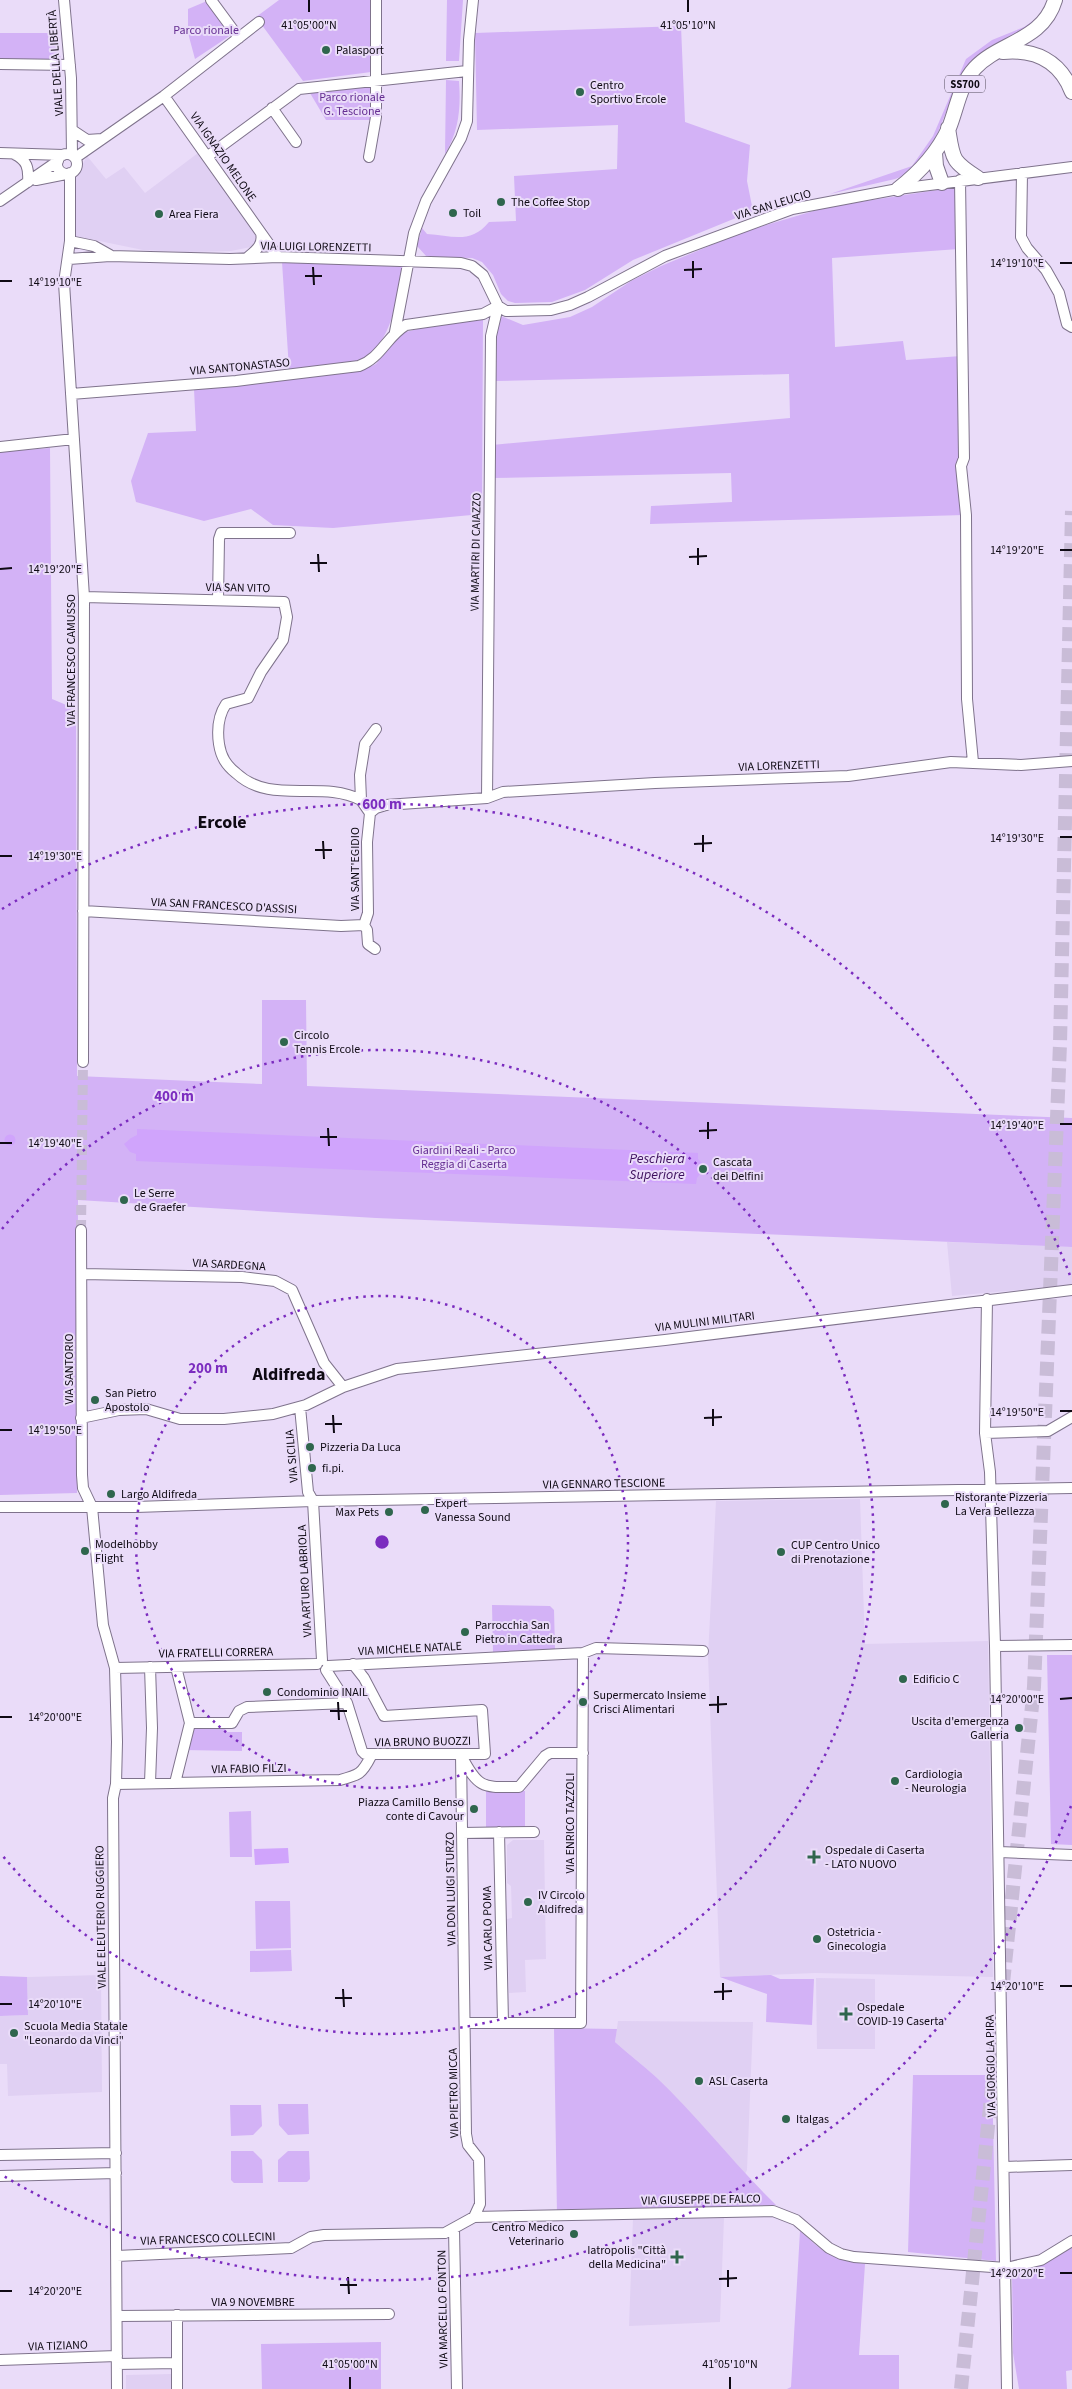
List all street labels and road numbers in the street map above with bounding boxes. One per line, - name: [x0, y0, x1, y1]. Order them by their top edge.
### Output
- street label: VIALE DELLA LIBERTÀ: [44, 9, 68, 117]
- road number: SS700: [945, 76, 985, 92]
- street label: VIA IGNAZIO MELONE: [186, 109, 260, 205]
- street label: VIA SAN LEUCIO: [733, 185, 813, 225]
- street label: VIA LUIGI LORENZETTI: [260, 238, 372, 256]
- street label: VIA SANTONASTASO: [189, 354, 291, 380]
- street label: VIA MARTIRI DI CAIAZZO: [466, 493, 486, 611]
- street label: VIA SAN VITO: [205, 579, 271, 597]
- street label: VIA FRANCESCO CAMUSSO: [63, 594, 80, 726]
- street label: VIA LORENZETTI: [738, 756, 820, 776]
- street label: VIA SANT'EGIDIO: [347, 827, 364, 911]
- street label: VIA SAN FRANCESCO D'ASSISI: [150, 894, 298, 918]
- street label: VIA SARDEGNA: [192, 1255, 267, 1275]
- street label: VIA MULINI MILITARI: [654, 1307, 756, 1337]
- street label: VIA SANTORIO: [61, 1333, 78, 1405]
- street label: VIA SICILIA: [281, 1428, 303, 1483]
- street label: VIA GENNARO TESCIONE: [543, 1474, 665, 1494]
- street label: VIA ARTURO LABRIOLA: [294, 1524, 316, 1638]
- street label: VIA MICHELE NATALE: [358, 1638, 462, 1660]
- street label: VIA FRATELLI CORRERA: [159, 1643, 274, 1662]
- street label: VIA BRUNO BUOZZI: [375, 1733, 471, 1751]
- street label: VIA FABIO FILZI: [211, 1760, 287, 1778]
- street label: VIA ENRICO TAZZOLI: [562, 1772, 579, 1874]
- street label: VIA DON LUIGI STURZO: [442, 1832, 460, 1946]
- street label: VIALE ELEUTERIO RUGGIERO: [91, 1845, 111, 1989]
- street label: VIA CARLO POMA: [479, 1885, 497, 1970]
- street label: VIA GIORGIO LA PIRA: [982, 2014, 1000, 2117]
- street label: VIA PIETRO MICCA: [445, 2047, 463, 2138]
- street label: VIA GIUSEPPE DE FALCO: [641, 2190, 761, 2210]
- street label: VIA FRANCESCO COLLECINI: [140, 2228, 276, 2250]
- street label: VIA MARCELLO FONTON: [433, 2250, 453, 2368]
- street label: VIA 9 NOVEMBRE: [211, 2294, 295, 2311]
- street label: VIA TIZIANO: [28, 2336, 88, 2356]

